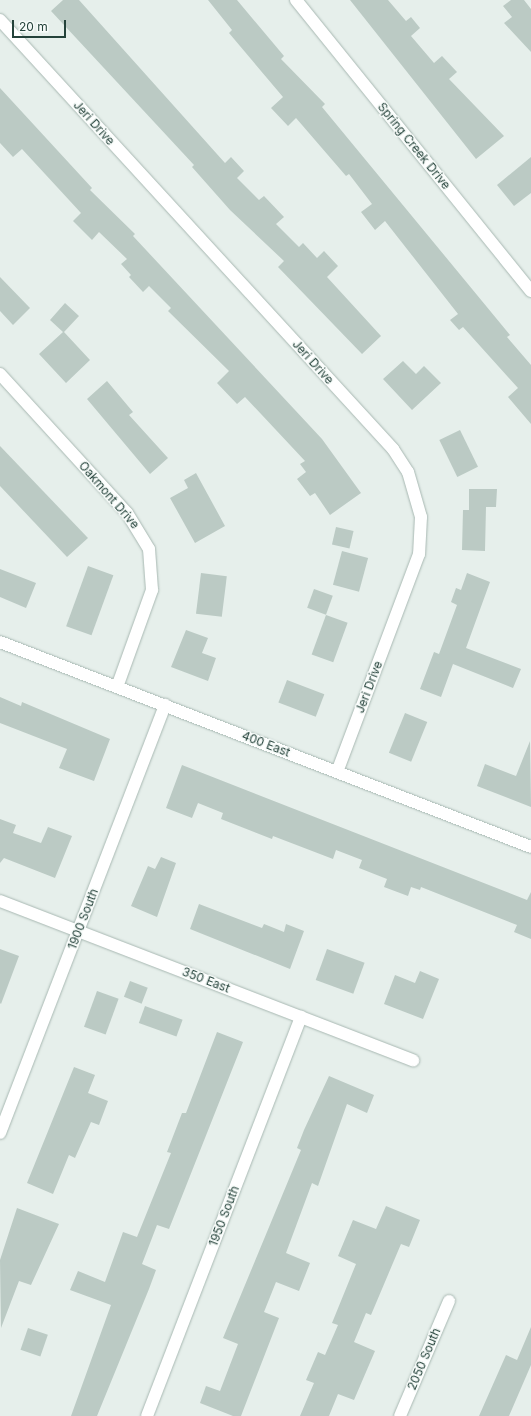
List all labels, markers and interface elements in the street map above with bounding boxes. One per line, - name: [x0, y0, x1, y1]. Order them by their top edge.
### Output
- scale bar: [14, 12, 68, 38]
- text: 20 m: [19, 19, 48, 34]
- street label: Jeri Drive: [70, 98, 118, 148]
- street label: Spring Creek Drive: [375, 100, 453, 192]
- street label: Jeri Drive: [289, 337, 337, 387]
- street label: Oakmont Drive: [76, 458, 142, 532]
- street label: Jeri Drive: [352, 659, 386, 715]
- street label: 400 East: [240, 728, 292, 760]
- street label: 1900 South: [65, 887, 101, 951]
- street label: 350 East: [180, 964, 232, 996]
- street label: 1950 South: [206, 1184, 242, 1248]
- street label: 2050 South: [404, 1326, 444, 1392]

